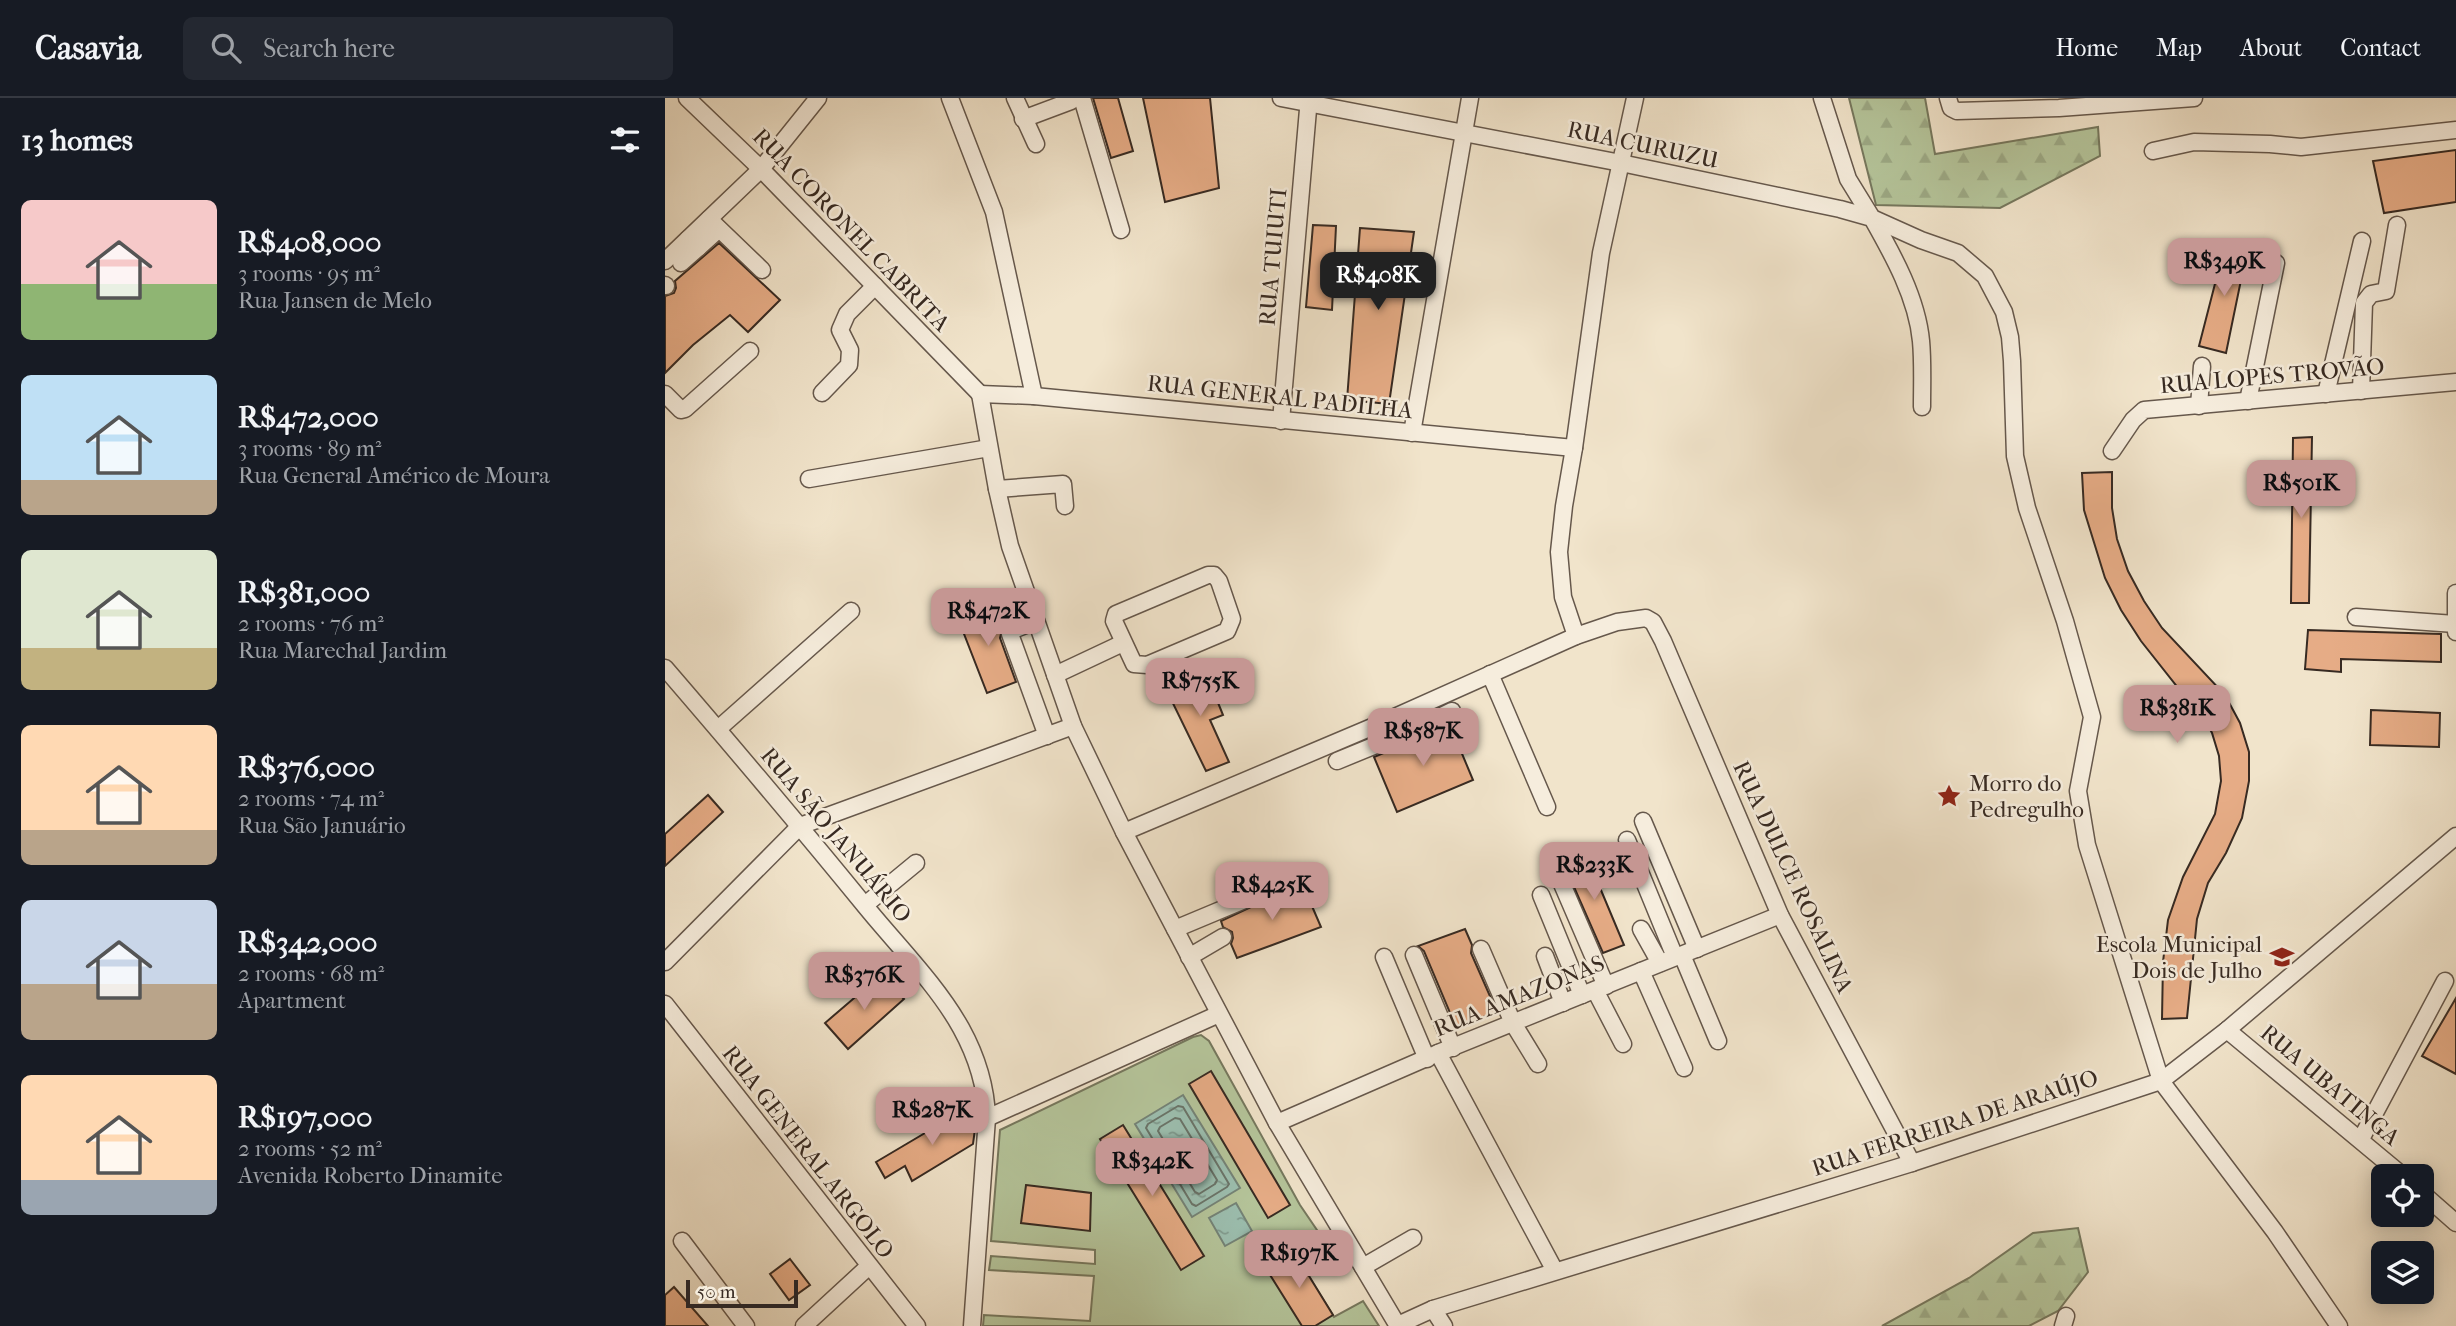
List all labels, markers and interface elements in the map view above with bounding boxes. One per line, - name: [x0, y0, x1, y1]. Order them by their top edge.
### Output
- search box: [183, 17, 673, 80]
- text: Casavia: [35, 29, 141, 68]
- icon: search: [207, 29, 245, 67]
- text: Search here: [263, 33, 395, 64]
- text: Home: [2056, 34, 2118, 62]
- text: Map: [2156, 34, 2202, 62]
- text: About: [2240, 34, 2302, 62]
- text: Contact: [2340, 34, 2421, 62]
- street label: RUA CURUZU: [1565, 116, 1721, 174]
- icon: filters: [606, 121, 644, 159]
- text: 13 homes: [21, 123, 133, 158]
- street label: RUA CORONEL CABRITA: [747, 123, 956, 338]
- street label: RUA TUIUTI: [1254, 187, 1292, 327]
- text: R$408,000: [238, 225, 381, 260]
- icon: home: [77, 228, 161, 312]
- pin: R$349K: [2167, 238, 2281, 298]
- text: R$349K: [2183, 247, 2265, 274]
- pin: R$408K: [1321, 252, 1435, 312]
- text: 3 rooms · 95 m²: [238, 260, 380, 287]
- text: R$408K: [1336, 261, 1420, 288]
- text: Rua Jansen de Melo: [238, 287, 432, 314]
- street label: RUA LOPES TROVÃO: [2159, 353, 2385, 399]
- street label: RUA GENERAL PADILHA: [1146, 370, 1415, 424]
- text: R$472,000: [238, 400, 379, 435]
- icon: home: [77, 403, 161, 487]
- text: 3 rooms · 89 m²: [238, 435, 382, 462]
- pin: R$501K: [2244, 460, 2358, 520]
- text: Rua General Américo de Moura: [238, 462, 550, 489]
- text: R$501K: [2263, 469, 2339, 496]
- text: R$381,000: [238, 575, 370, 610]
- icon: home: [77, 578, 161, 662]
- pin: R$472K: [931, 588, 1045, 648]
- text: R$472K: [947, 597, 1029, 624]
- text: 2 rooms · 76 m²: [238, 610, 384, 637]
- text: Rua Marechal Jardim: [238, 637, 447, 664]
- pin: R$755K: [1143, 658, 1257, 718]
- text: R$755K: [1162, 667, 1238, 694]
- pin: R$381K: [2120, 686, 2234, 745]
- text: R$381K: [2139, 694, 2215, 721]
- pin: R$587K: [1366, 708, 1480, 768]
- text: R$587K: [1384, 717, 1462, 744]
- street label: RUA SÃO JANUÁRIO: [755, 742, 917, 928]
- text: R$376,000: [238, 750, 375, 785]
- icon: home: [77, 753, 161, 837]
- street label: RUA DULCE ROSALINA: [1727, 757, 1859, 998]
- place label: Morro do Pedregulho: [1969, 770, 2084, 823]
- place icon: Morro do Pedregulho: [1935, 782, 1963, 810]
- text: 2 rooms · 74 m²: [238, 785, 384, 812]
- text: Rua São Januário: [238, 812, 406, 839]
- pin: R$233K: [1537, 842, 1651, 902]
- text: R$233K: [1556, 851, 1632, 878]
- pin: R$425K: [1215, 862, 1329, 922]
- text: R$425K: [1231, 871, 1313, 898]
- text: R$342,000: [238, 925, 378, 960]
- icon: home: [77, 928, 161, 1012]
- place label: Escola Municipal Dois de Julho: [2096, 931, 2263, 984]
- school or university icon: Escola Municipal Dois de Julho: [2268, 943, 2296, 971]
- street label: RUA AMAZONAS: [1430, 949, 1608, 1043]
- pin: R$376K: [807, 953, 921, 1012]
- text: 2 rooms · 68 m²: [238, 960, 384, 987]
- text: R$376K: [824, 961, 904, 988]
- text: Apartment: [238, 987, 346, 1014]
- street label: RUA UBATINGA: [2255, 1019, 2406, 1152]
- street label: RUA GENERAL ARGOLO: [716, 1040, 900, 1264]
- street label: RUA FERREIRA DE ARAÚJO: [1809, 1064, 2101, 1182]
- pin: R$287K: [875, 1088, 989, 1147]
- text: R$287K: [892, 1096, 972, 1123]
- text: R$197,000: [238, 1100, 373, 1135]
- icon: home: [77, 1103, 161, 1187]
- text: 2 rooms · 52 m²: [238, 1135, 382, 1162]
- pin: R$342K: [1095, 1138, 1209, 1198]
- text: R$342K: [1112, 1147, 1192, 1174]
- text: Avenida Roberto Dinamite: [238, 1162, 503, 1189]
- map controls: [2371, 1164, 2434, 1304]
- button: locate: [2371, 1164, 2434, 1227]
- pin: R$197K: [1242, 1230, 1356, 1290]
- text: R$197K: [1260, 1239, 1338, 1266]
- button: layers: [2371, 1241, 2434, 1304]
- scale bar: [686, 1277, 798, 1309]
- text: 50 m: [697, 1281, 736, 1303]

